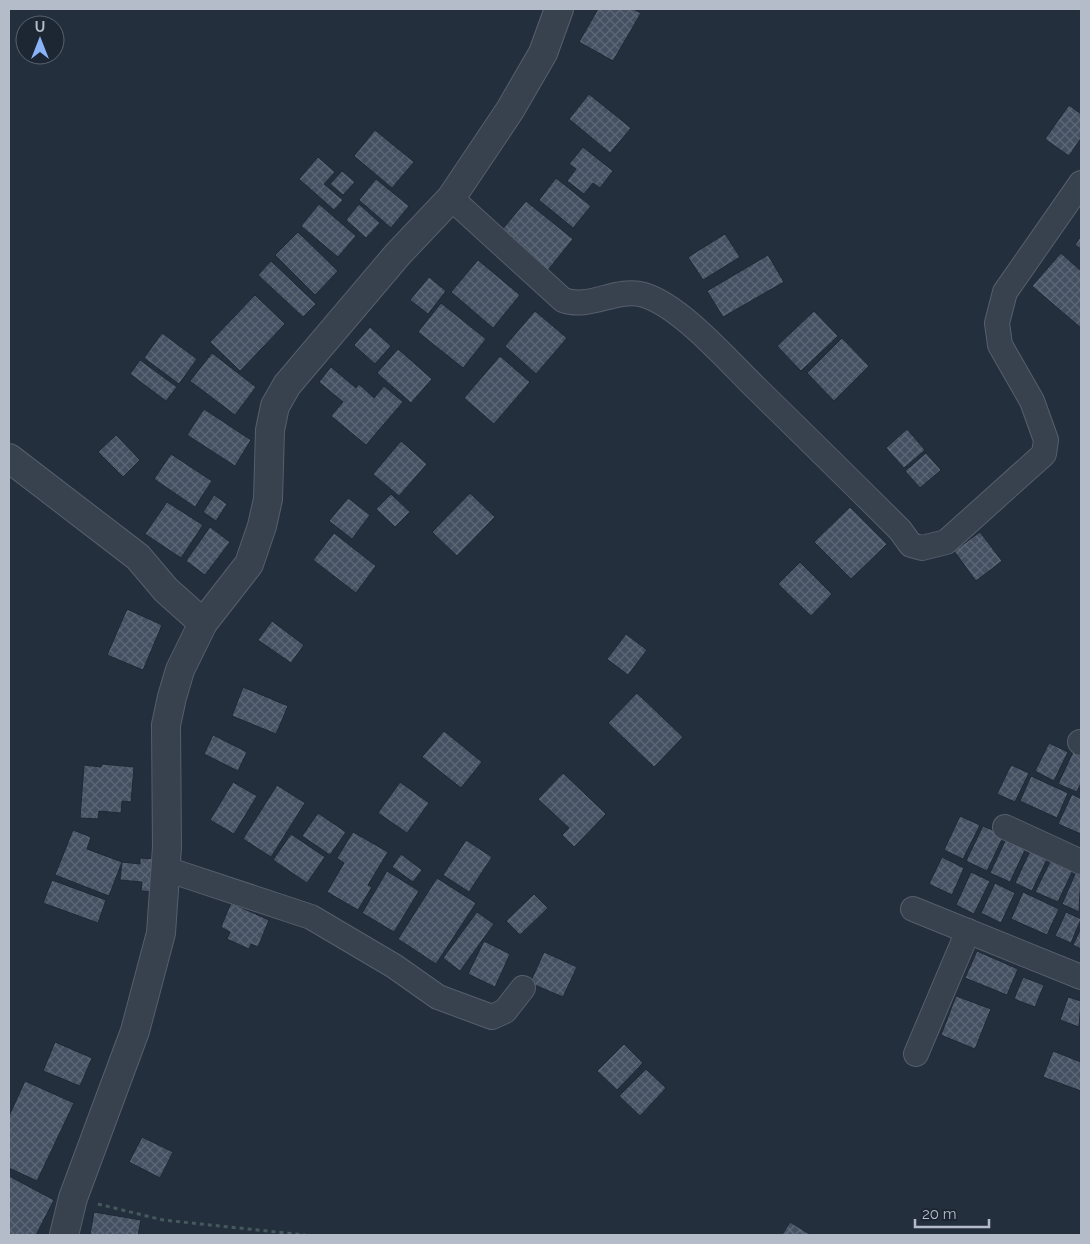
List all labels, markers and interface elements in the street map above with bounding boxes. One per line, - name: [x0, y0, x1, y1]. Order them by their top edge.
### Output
- north arrow: [15, 15, 65, 65]
- text: U: [35, 19, 45, 35]
- scale bar: [915, 1196, 989, 1228]
- text: 20 m: [922, 1205, 957, 1223]

